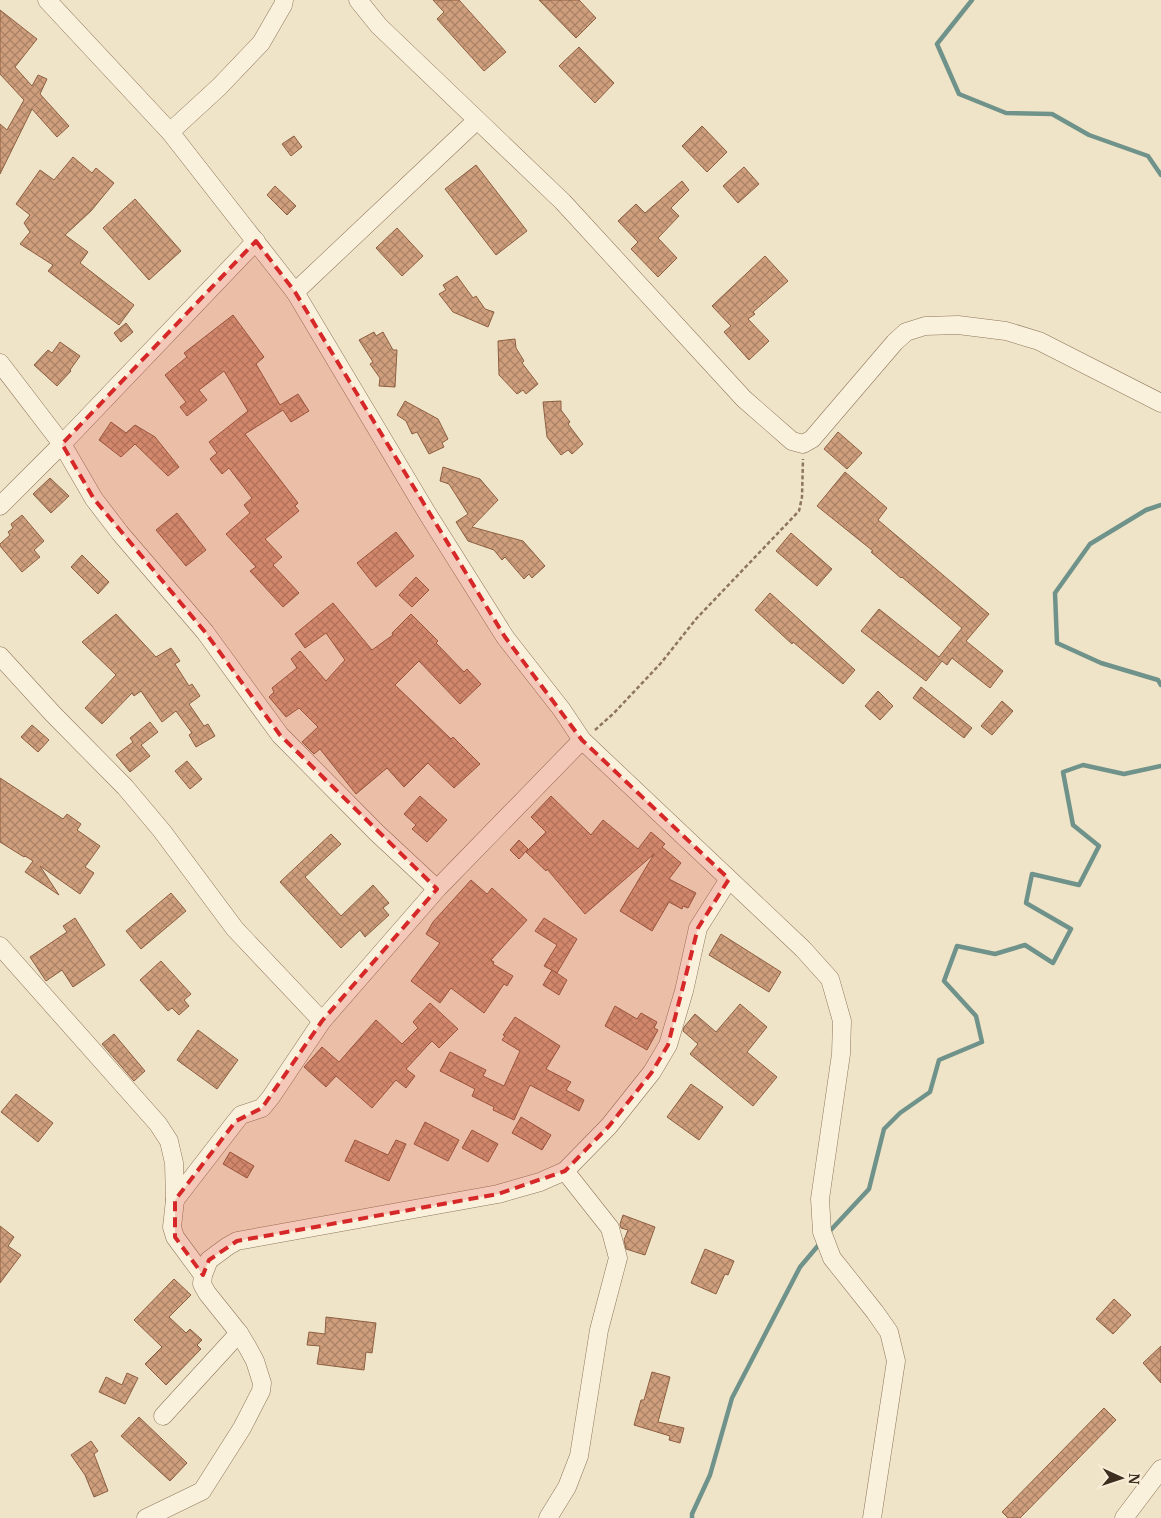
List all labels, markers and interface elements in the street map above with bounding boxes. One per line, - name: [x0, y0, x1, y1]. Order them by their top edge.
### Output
- north arrow: [1096, 1453, 1146, 1503]
- text: N: [1125, 1473, 1143, 1485]

